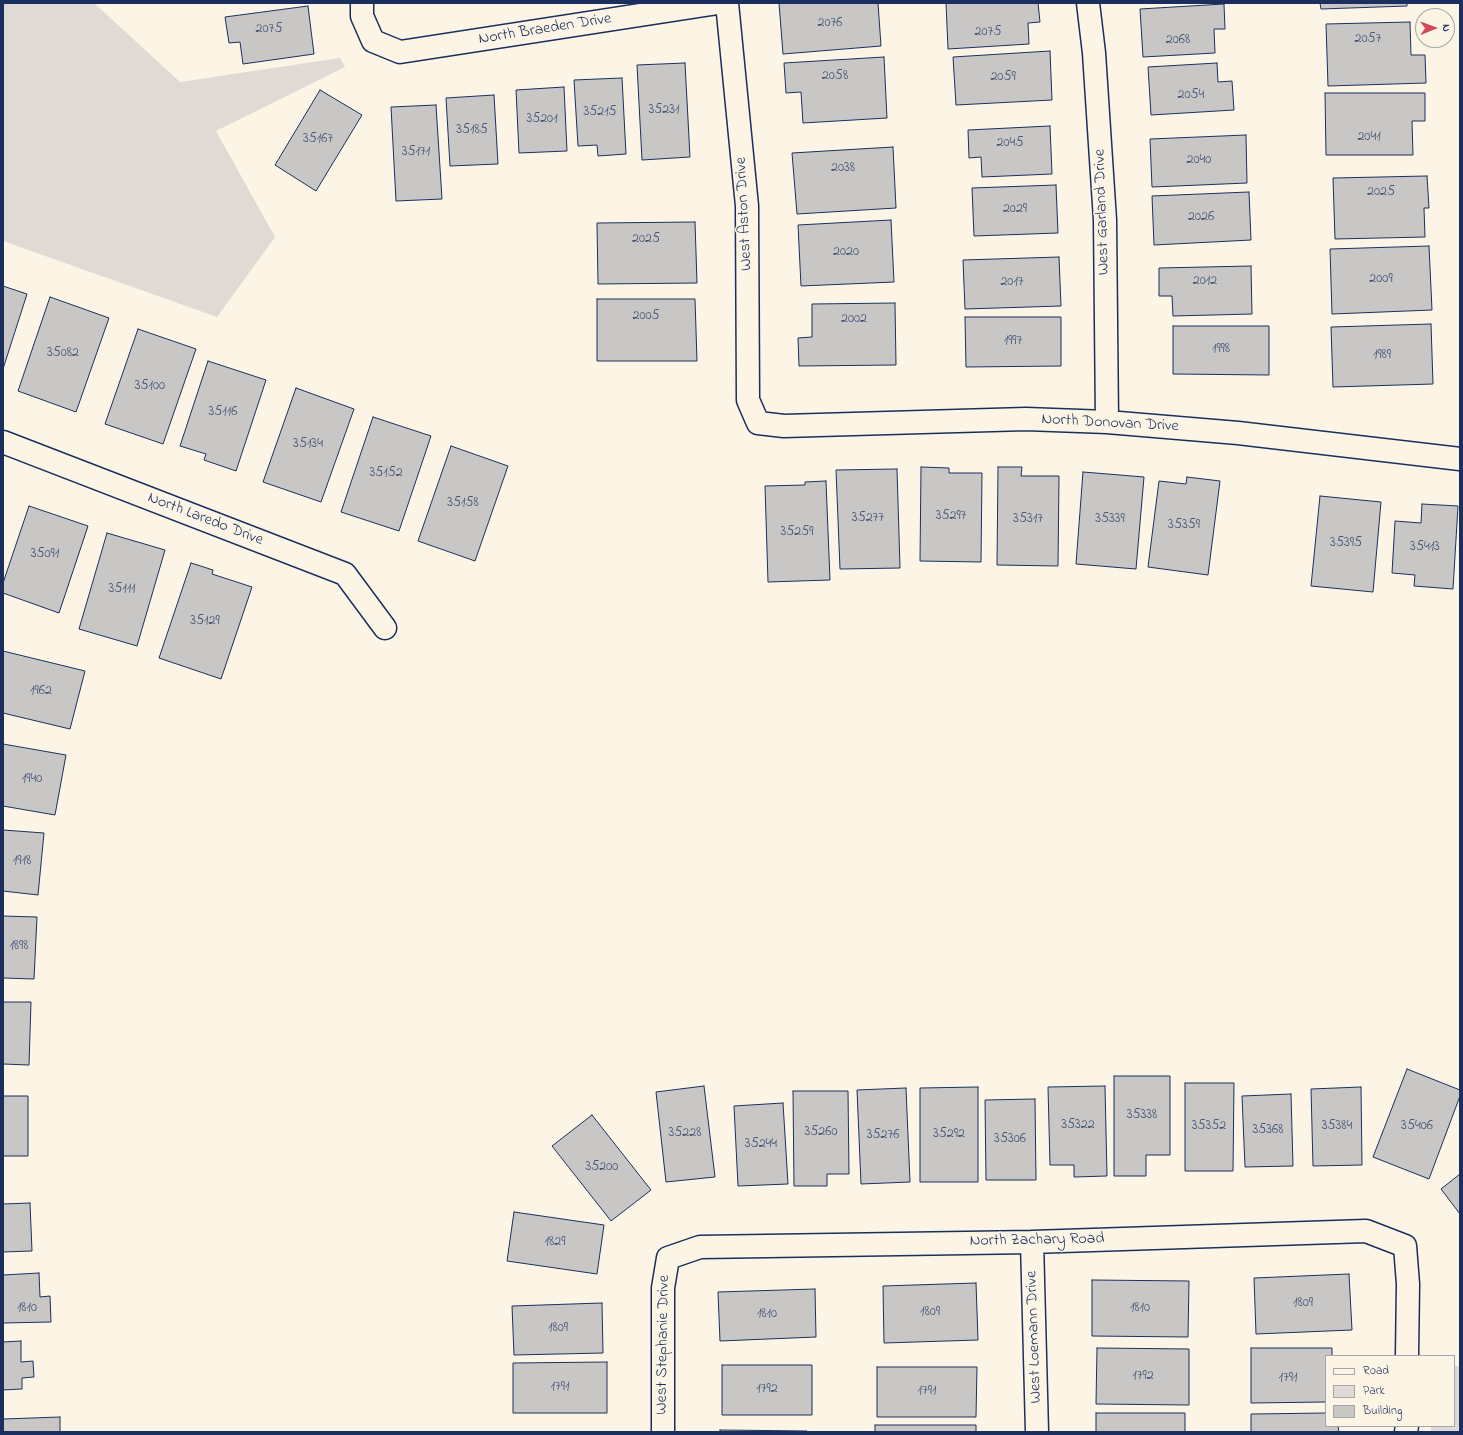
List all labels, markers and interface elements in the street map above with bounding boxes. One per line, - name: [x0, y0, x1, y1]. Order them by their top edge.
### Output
- north arrow: [1415, 8, 1455, 48]
- street label: North Braeden Drive: [477, 10, 613, 50]
- house number: 2076: [818, 16, 842, 32]
- house number: 2075: [256, 22, 282, 38]
- text: N: [1438, 24, 1454, 32]
- house number: 2075: [975, 25, 1001, 41]
- house number: 2057: [1355, 32, 1381, 48]
- house number: 2068: [1166, 33, 1190, 49]
- house number: 2058: [822, 69, 848, 85]
- house number: 2059: [990, 70, 1016, 86]
- house number: 2054: [1178, 88, 1204, 104]
- house number: 35231: [649, 103, 679, 119]
- house number: 35215: [583, 105, 617, 121]
- house number: 35201: [526, 112, 558, 128]
- house number: 35185: [456, 123, 488, 139]
- house number: 2041: [1357, 130, 1381, 146]
- house number: 35167: [303, 132, 333, 148]
- house number: 2045: [997, 136, 1023, 152]
- house number: 35171: [402, 145, 430, 161]
- street label: West Garland Drive: [1091, 149, 1115, 275]
- house number: 2040: [1187, 153, 1211, 169]
- street label: West Aston Drive: [732, 157, 758, 271]
- house number: 2038: [831, 161, 855, 177]
- house number: 2025: [1367, 185, 1395, 201]
- house number: 2029: [1003, 202, 1027, 218]
- house number: 2026: [1188, 210, 1214, 226]
- house number: 2025: [632, 232, 660, 248]
- house number: 2020: [833, 245, 859, 261]
- house number: 2009: [1369, 272, 1393, 288]
- house number: 2012: [1193, 274, 1217, 290]
- house number: 2017: [1000, 275, 1024, 291]
- house number: 2005: [632, 309, 660, 325]
- house number: 2002: [841, 312, 867, 328]
- house number: 1997: [1004, 334, 1022, 350]
- house number: 1998: [1212, 342, 1230, 358]
- house number: 35082: [47, 346, 79, 362]
- house number: 1989: [1373, 348, 1391, 364]
- house number: 35100: [135, 379, 165, 395]
- house number: 35116: [209, 405, 237, 421]
- street label: North Donovan Drive: [1041, 411, 1179, 437]
- house number: 35134: [293, 437, 323, 453]
- house number: 35152: [369, 466, 403, 482]
- street label: North Laredo Drive: [144, 489, 266, 551]
- house number: 35158: [447, 496, 479, 512]
- house number: 35297: [936, 509, 966, 525]
- house number: 35277: [852, 511, 884, 527]
- house number: 35317: [1013, 512, 1043, 528]
- house number: 35339: [1095, 512, 1125, 528]
- house number: 35359: [1168, 518, 1200, 534]
- house number: 35259: [781, 525, 813, 541]
- house number: 35395: [1330, 536, 1362, 552]
- house number: 35413: [1410, 540, 1440, 556]
- house number: 35091: [31, 547, 59, 563]
- house number: 35111: [108, 582, 136, 598]
- house number: 35129: [190, 614, 220, 630]
- house number: 1962: [30, 684, 52, 700]
- house number: 1940: [22, 772, 42, 788]
- house number: 1918: [13, 854, 31, 870]
- house number: 1898: [9, 939, 29, 955]
- house number: 35338: [1127, 1108, 1157, 1124]
- house number: 35322: [1061, 1118, 1095, 1134]
- house number: 35352: [1192, 1119, 1226, 1135]
- house number: 35384: [1322, 1119, 1352, 1135]
- house number: 35406: [1401, 1119, 1433, 1135]
- house number: 35368: [1253, 1123, 1283, 1139]
- house number: 35260: [805, 1125, 837, 1141]
- house number: 35228: [669, 1126, 701, 1142]
- house number: 35292: [933, 1127, 965, 1143]
- house number: 35276: [867, 1128, 899, 1144]
- house number: 35306: [994, 1132, 1026, 1148]
- house number: 35244: [745, 1137, 777, 1153]
- house number: 35200: [586, 1160, 618, 1176]
- street label: North Zachary Road: [969, 1230, 1105, 1252]
- house number: 1829: [545, 1235, 565, 1251]
- street label: West Loemann Drive: [1023, 1270, 1047, 1404]
- street label: West Stephanie Drive: [653, 1275, 675, 1415]
- house number: 1809: [1293, 1296, 1313, 1312]
- house number: 1810: [17, 1301, 37, 1317]
- house number: 1810: [1130, 1301, 1150, 1317]
- house number: 1809: [920, 1305, 940, 1321]
- house number: 1810: [757, 1307, 777, 1323]
- house number: 1809: [548, 1321, 568, 1337]
- legend: [1325, 1355, 1455, 1427]
- text: Road: [1363, 1362, 1389, 1380]
- house number: 1792: [1132, 1369, 1154, 1385]
- house number: 1791: [1279, 1371, 1297, 1387]
- house number: 1791: [551, 1380, 569, 1396]
- house number: 1792: [756, 1382, 778, 1398]
- text: Park: [1363, 1382, 1385, 1400]
- house number: 1791: [918, 1384, 936, 1400]
- text: Building: [1363, 1402, 1402, 1420]

